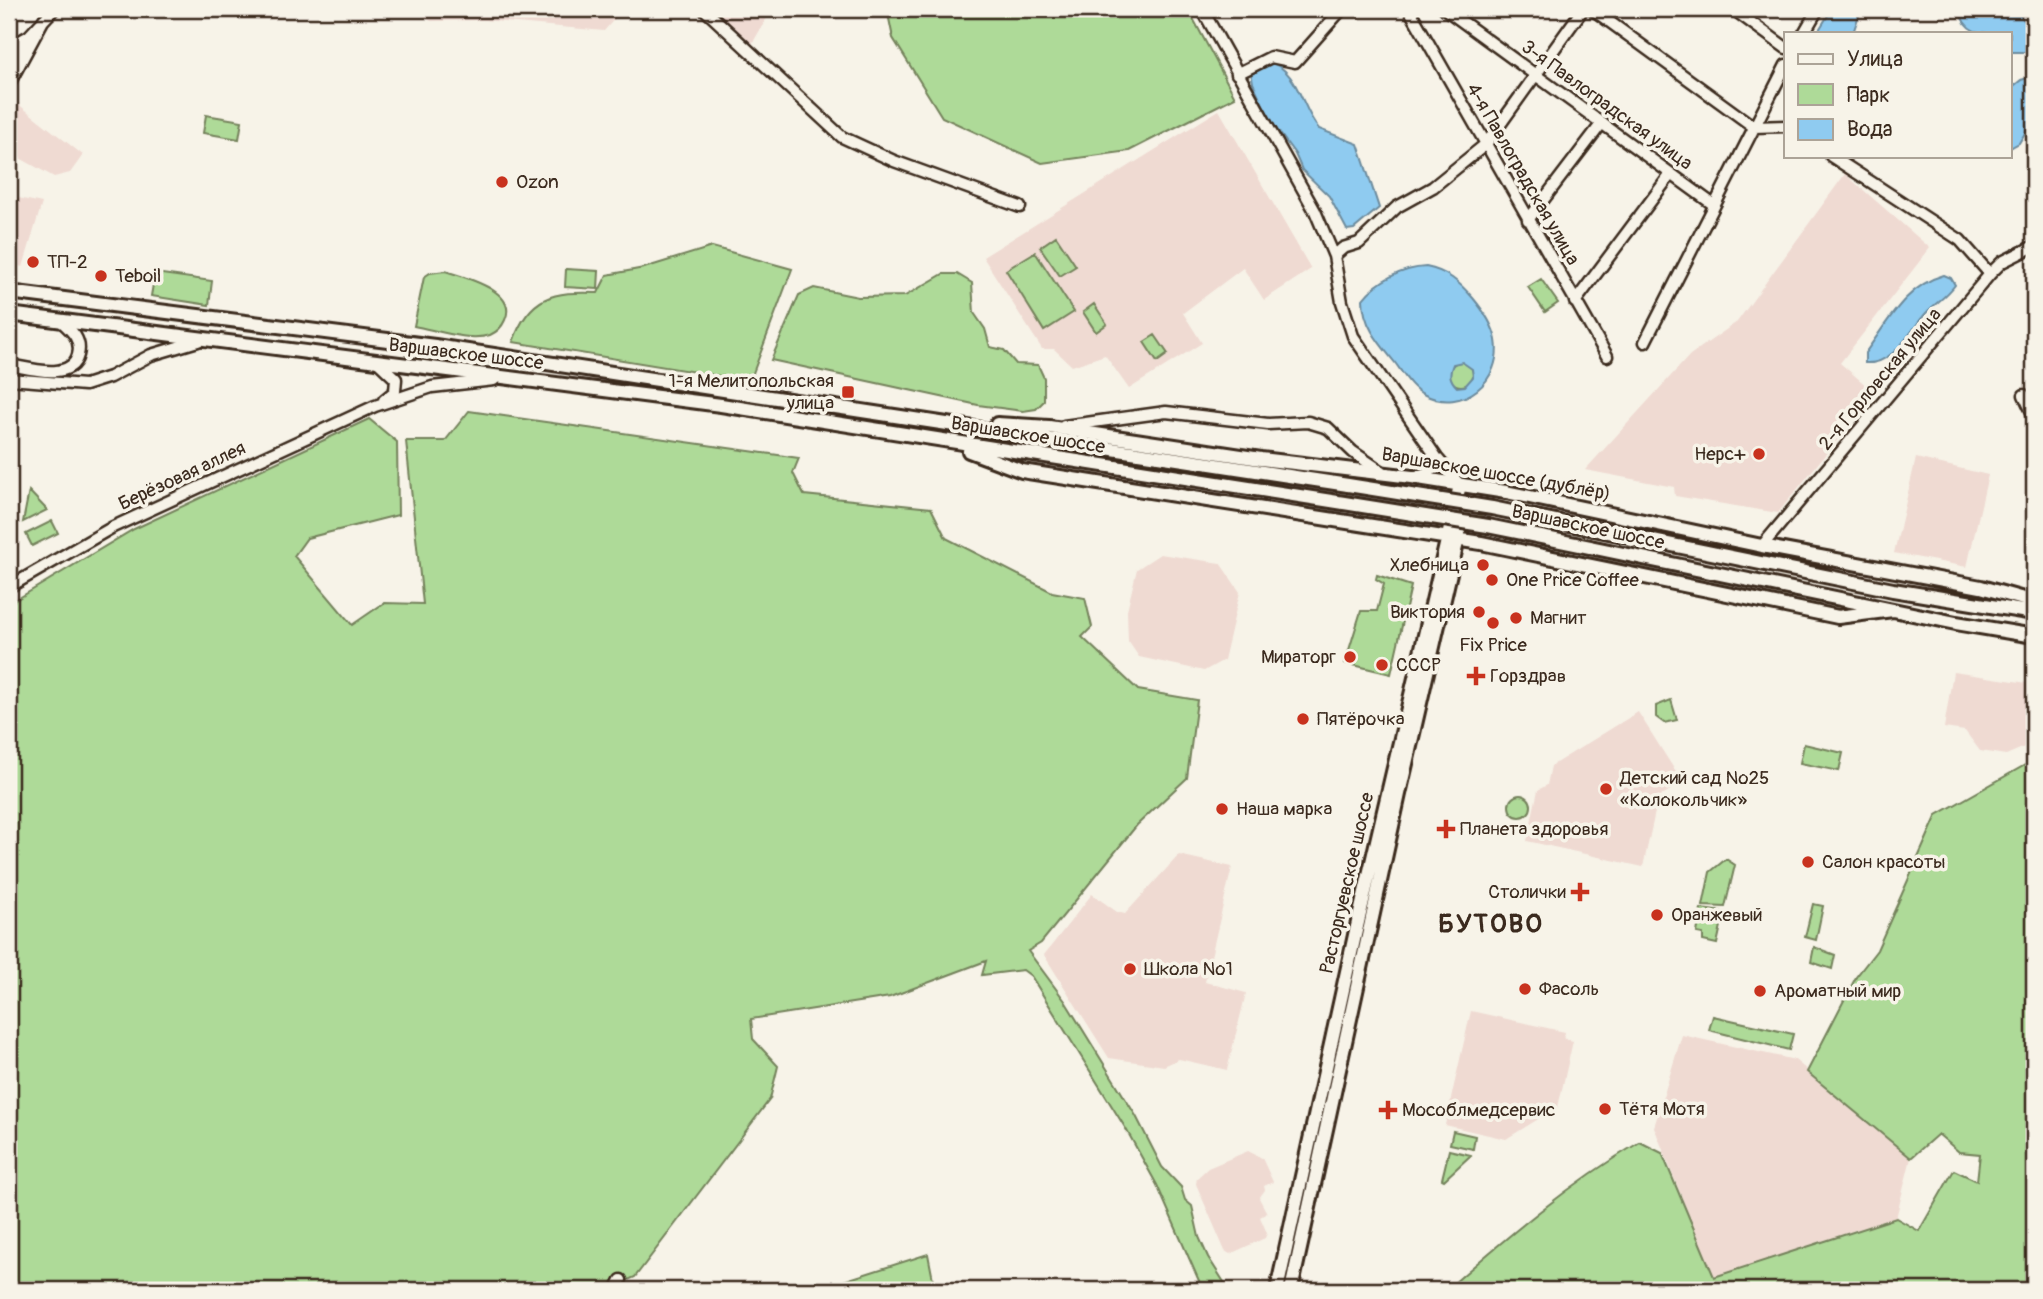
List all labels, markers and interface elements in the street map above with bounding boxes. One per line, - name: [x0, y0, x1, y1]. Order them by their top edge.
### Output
- legend: [1784, 32, 2011, 158]
- street label: 3-я Павлоградская улица: [1517, 35, 1697, 175]
- text: Улица: [1847, 46, 1903, 73]
- street label: 4-я Павлоградская улица: [1461, 79, 1585, 269]
- text: Парк: [1847, 82, 1890, 109]
- text: Вода: [1847, 116, 1893, 143]
- place label: Ozon: [516, 170, 559, 194]
- marker: Ozon: [494, 174, 510, 190]
- place label: ТП-2: [47, 250, 88, 274]
- marker: ТП-2: [25, 254, 41, 270]
- place label: Teboil: [115, 264, 161, 288]
- marker: Teboil: [93, 268, 109, 284]
- street label: 2-я Горловская улица: [1814, 303, 1947, 455]
- street label: Варшавское шоссе: [387, 333, 545, 375]
- place label: 1-я Мелитопольская улица: [668, 369, 834, 415]
- marker: 1-я Мелитопольская улица: [840, 384, 856, 400]
- street label: Варшавское шоссе: [949, 411, 1107, 459]
- street label: Берёзовая аллея: [115, 436, 250, 516]
- street label: Варшавское шоссе (дублёр): [1380, 442, 1612, 506]
- place label: Нерс+: [1694, 442, 1746, 466]
- marker: Нерс+: [1751, 446, 1767, 462]
- street label: Варшавское шоссе: [1509, 499, 1667, 555]
- place label: Хлебница: [1390, 553, 1469, 577]
- marker: Хлебница: [1475, 557, 1491, 573]
- place label: One Price Coffee: [1506, 568, 1639, 592]
- marker: One Price Coffee: [1484, 572, 1500, 588]
- place label: Виктория: [1390, 600, 1465, 624]
- marker: Виктория: [1471, 604, 1487, 620]
- place label: Магнит: [1530, 606, 1587, 630]
- marker: Магнит: [1508, 610, 1524, 626]
- marker: Fix Price: [1485, 615, 1501, 631]
- place label: Fix Price: [1459, 633, 1527, 657]
- place label: Мираторг: [1261, 645, 1337, 669]
- marker: Мираторг: [1342, 649, 1358, 665]
- place label: СССР: [1396, 653, 1441, 677]
- marker: СССР: [1374, 657, 1390, 673]
- place label: Горздрав: [1490, 664, 1566, 688]
- marker: Горздрав: [1468, 668, 1484, 684]
- place label: Пятёрочка: [1317, 707, 1405, 731]
- marker: Пятёрочка: [1295, 711, 1311, 727]
- place label: Детский сад №25 «Колокольчик»: [1619, 766, 1769, 812]
- marker: Детский сад №25 «Колокольчик»: [1598, 781, 1614, 797]
- street label: Расторгуевское шоссе: [1314, 790, 1380, 976]
- place label: Наша марка: [1236, 797, 1332, 821]
- marker: Наша марка: [1214, 801, 1230, 817]
- place label: Планета здоровья: [1460, 817, 1609, 841]
- marker: Планета здоровья: [1438, 821, 1454, 837]
- place label: Салон красоты: [1822, 850, 1946, 874]
- marker: Салон красоты: [1800, 854, 1816, 870]
- place label: Столички: [1488, 880, 1567, 904]
- marker: Столички: [1572, 884, 1588, 900]
- place label: Оранжевый: [1671, 903, 1763, 927]
- marker: Оранжевый: [1649, 907, 1665, 923]
- district label: БУТОВО: [1438, 908, 1544, 940]
- place label: Школа №1: [1144, 957, 1233, 981]
- marker: Школа №1: [1122, 961, 1138, 977]
- place label: Фасоль: [1539, 977, 1599, 1001]
- place label: Ароматный мир: [1774, 979, 1901, 1003]
- marker: Фасоль: [1517, 981, 1533, 997]
- marker: Ароматный мир: [1752, 983, 1768, 999]
- place label: Тётя Мотя: [1619, 1097, 1705, 1121]
- place label: Мособлмедсервис: [1402, 1098, 1556, 1122]
- marker: Тётя Мотя: [1597, 1101, 1613, 1117]
- marker: Мособлмедсервис: [1380, 1102, 1396, 1118]

